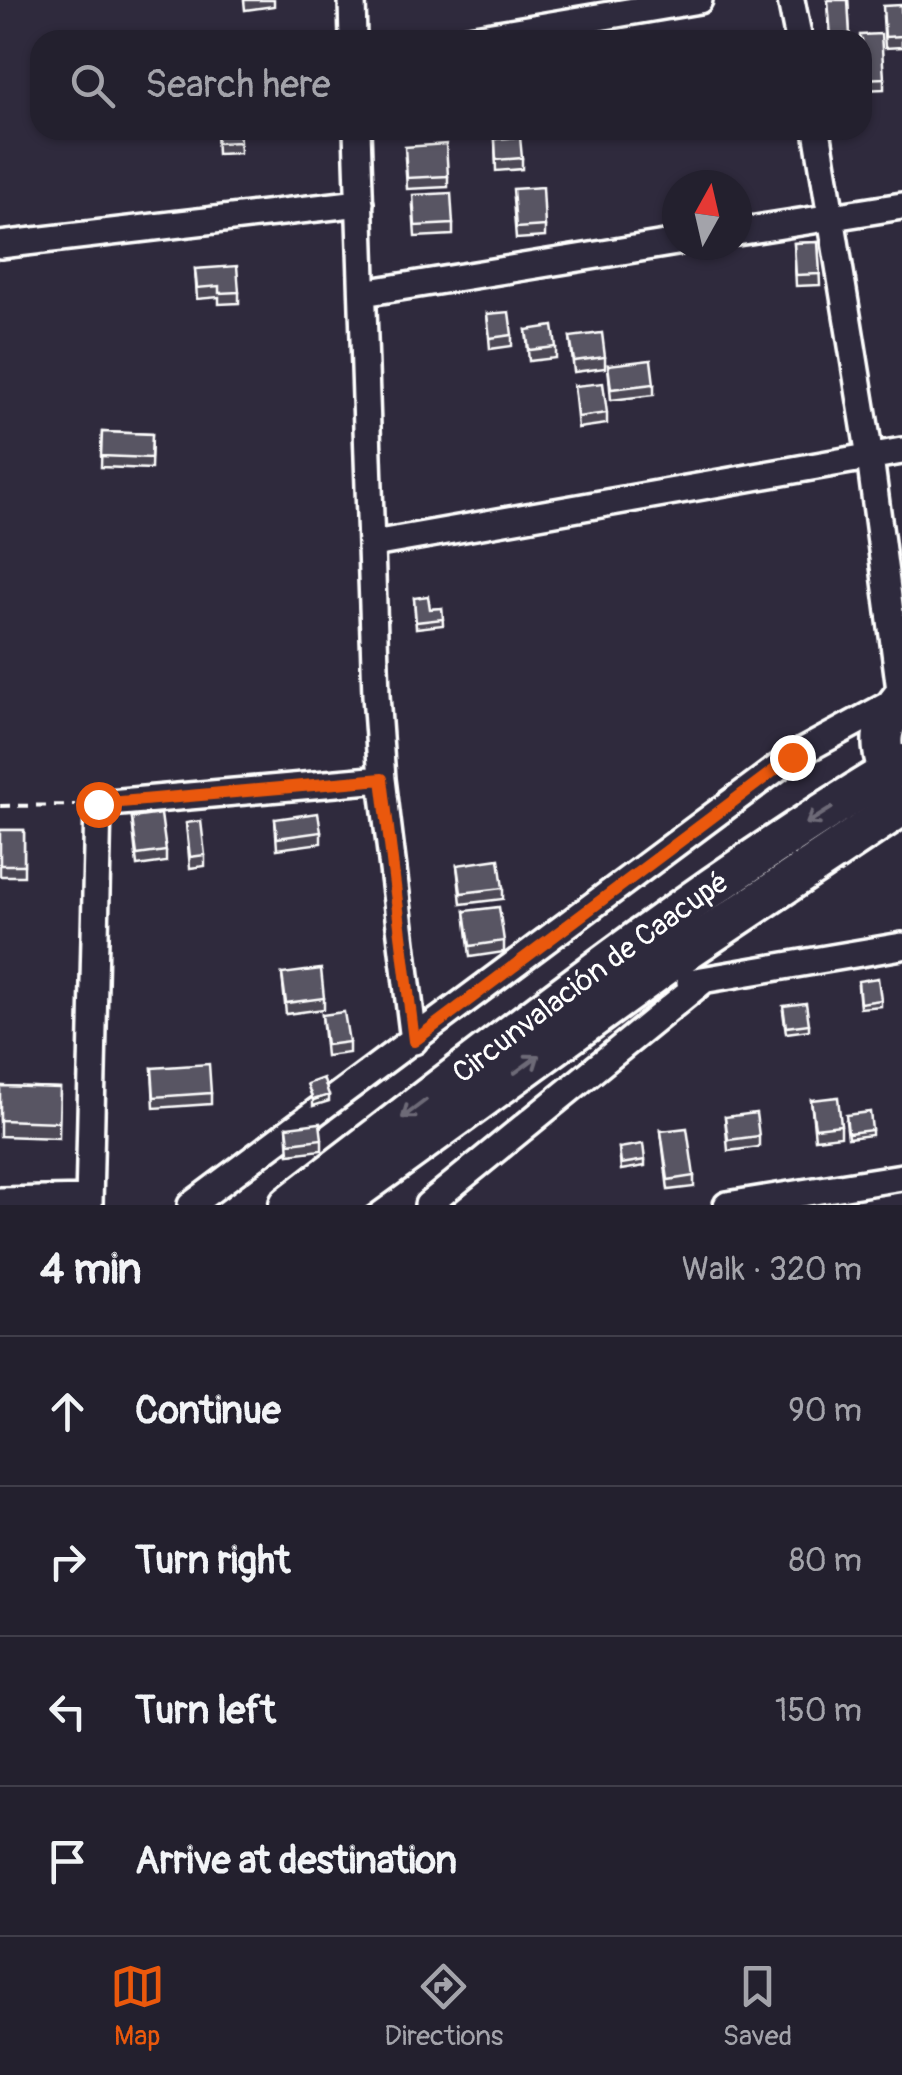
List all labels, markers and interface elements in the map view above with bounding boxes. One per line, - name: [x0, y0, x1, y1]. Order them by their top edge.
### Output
- search box: [30, 30, 872, 140]
- icon: search: [65, 58, 120, 113]
- text: Search here: [145, 61, 331, 109]
- north arrow: [662, 170, 752, 260]
- route end: [770, 735, 816, 781]
- route start: [76, 782, 122, 828]
- one-way arrow: [805, 806, 834, 826]
- street label: Circunvalación de Caacupé: [445, 863, 736, 1091]
- one-way arrow: [512, 1054, 540, 1075]
- one-way arrow: [402, 1098, 428, 1120]
- text: 4 min: [40, 1244, 142, 1296]
- text: Walk · 320 m: [682, 1250, 862, 1290]
- icon: ahead: [40, 1384, 95, 1439]
- text: Continue: [135, 1387, 281, 1435]
- text: 90 m: [788, 1391, 862, 1431]
- icon: right: [40, 1534, 95, 1589]
- text: Turn right: [135, 1537, 290, 1585]
- text: 80 m: [789, 1541, 862, 1581]
- icon: left: [40, 1684, 95, 1739]
- text: Turn left: [135, 1687, 276, 1735]
- text: 150 m: [775, 1691, 862, 1731]
- icon: arrive: [40, 1834, 95, 1889]
- text: Arrive at destination: [135, 1837, 457, 1885]
- tab: Map: [110, 1959, 165, 2054]
- tab: Directions: [384, 1959, 503, 2054]
- tab: Saved: [723, 1959, 792, 2054]

